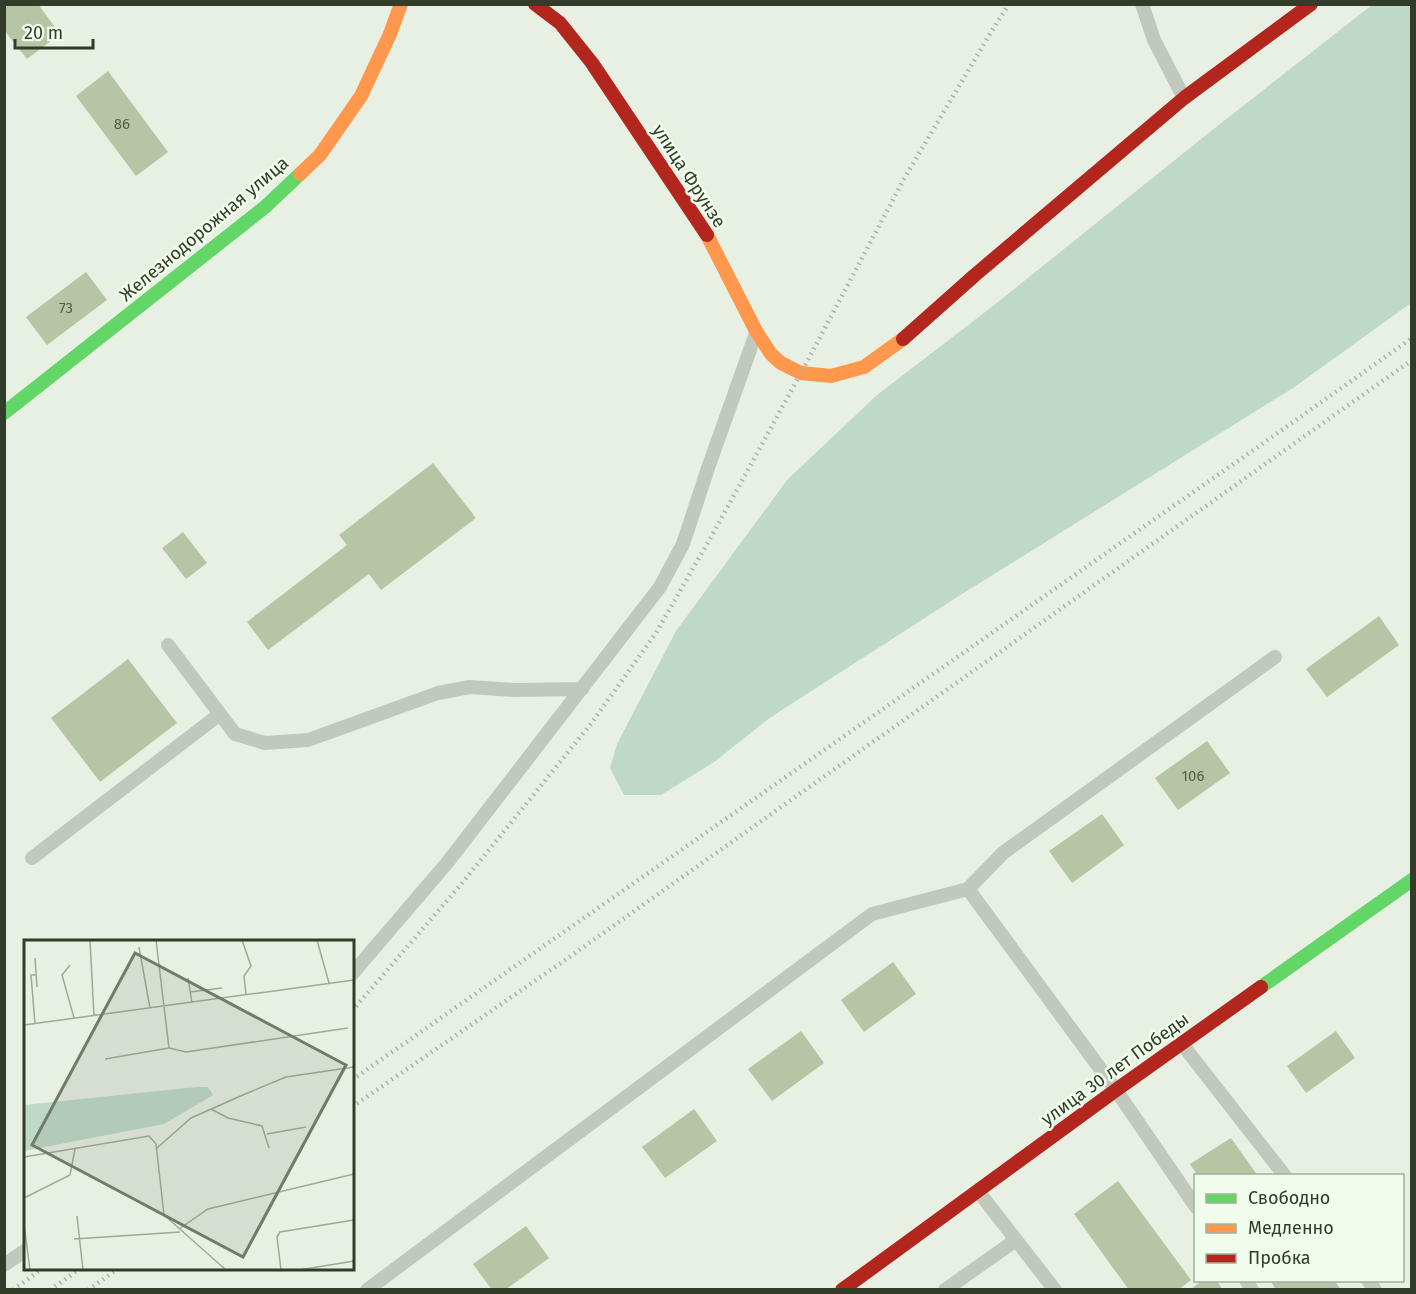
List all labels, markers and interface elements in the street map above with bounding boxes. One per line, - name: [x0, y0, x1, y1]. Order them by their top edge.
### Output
- scale bar: [15, 12, 93, 50]
- text: 20 m: [24, 22, 63, 44]
- house number: 86: [114, 115, 130, 133]
- street label: улица Фрунзе: [647, 120, 731, 232]
- street label: Железнодорожная улица: [115, 152, 293, 306]
- house number: 73: [59, 299, 73, 317]
- house number: 106: [1182, 767, 1204, 785]
- inset map: [24, 940, 354, 1270]
- street label: улица 30 лет Победы: [1037, 1008, 1193, 1130]
- legend: [1194, 1174, 1404, 1282]
- text: Свободно: [1248, 1187, 1330, 1209]
- text: Медленно: [1248, 1217, 1334, 1239]
- text: Пробка: [1248, 1247, 1311, 1269]

